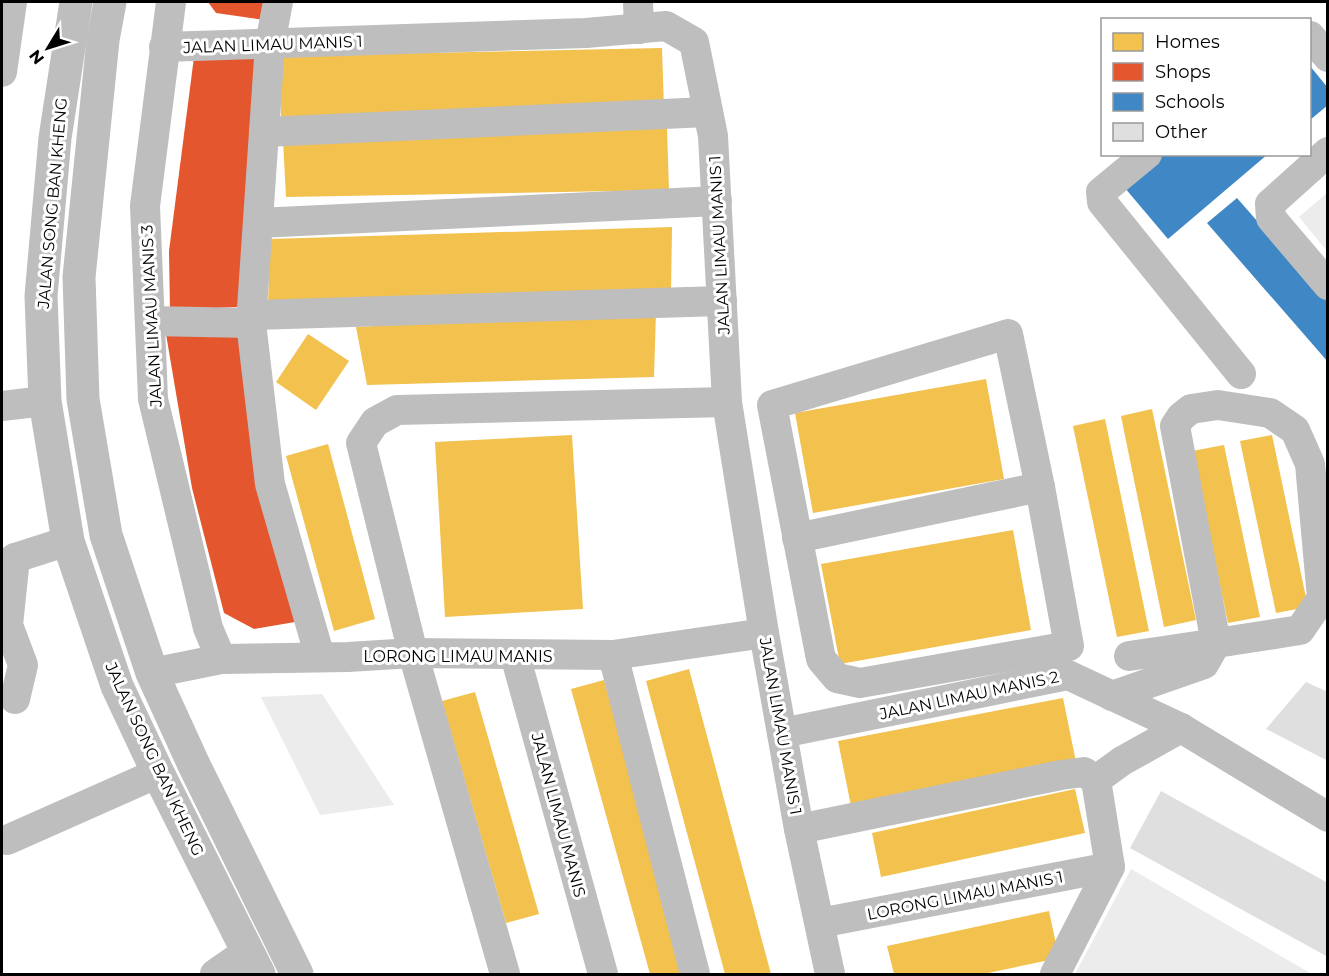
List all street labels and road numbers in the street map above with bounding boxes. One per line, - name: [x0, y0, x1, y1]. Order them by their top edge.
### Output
- street label: JALAN LIMAU MANIS 1: [182, 32, 363, 57]
- street label: JALAN SONG BAN KHENG: [34, 97, 71, 310]
- street label: JALAN LIMAU MANIS 1: [705, 155, 734, 336]
- street label: JALAN LIMAU MANIS 3: [137, 224, 166, 409]
- street label: JALAN LIMAU MANIS 1: [755, 635, 805, 816]
- street label: LORONG LIMAU MANIS: [363, 647, 553, 666]
- street label: JALAN SONG BAN KHENG: [101, 659, 208, 859]
- street label: JALAN LIMAU MANIS 2: [877, 667, 1060, 724]
- street label: JALAN LIMAU MANIS: [527, 730, 590, 900]
- street label: LORONG LIMAU MANIS 1: [866, 867, 1065, 924]

